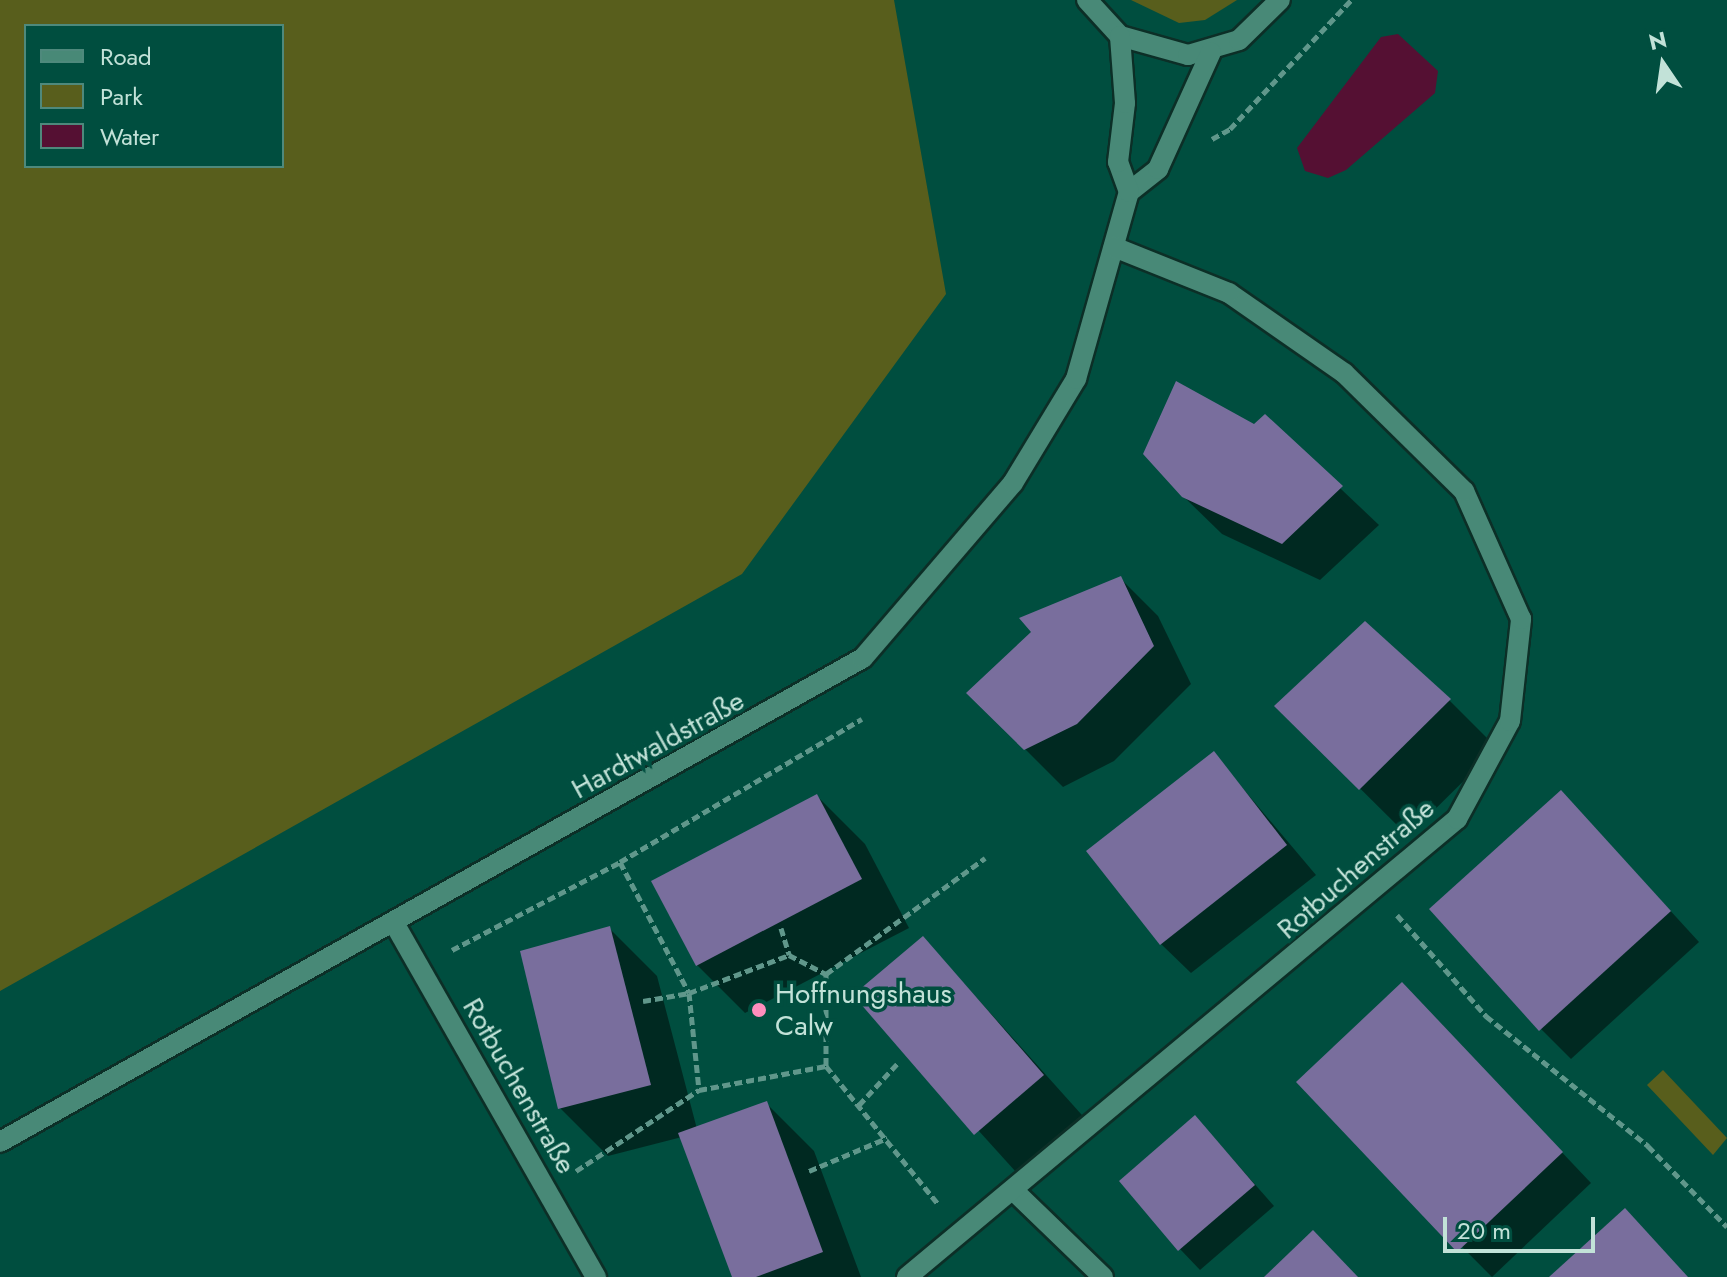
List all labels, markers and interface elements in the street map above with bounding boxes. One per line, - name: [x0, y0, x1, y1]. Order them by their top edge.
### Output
- text: N: [1645, 23, 1670, 58]
- legend: [24, 24, 284, 168]
- north arrow: [1623, 24, 1703, 104]
- text: Road: [100, 39, 152, 74]
- text: Park: [100, 79, 143, 114]
- text: Water: [100, 119, 159, 154]
- street label: Hardtwaldstraße: [566, 684, 750, 806]
- street label: Rotbuchenstraße: [1271, 792, 1441, 946]
- place label: Hoffnungshaus Calw: [775, 977, 952, 1043]
- street label: Rotbuchenstraße: [455, 992, 583, 1180]
- marker: Hoffnungshaus Calw: [750, 1001, 768, 1019]
- scale bar: [1447, 1201, 1599, 1251]
- text: 20 m: [1457, 1213, 1511, 1248]

